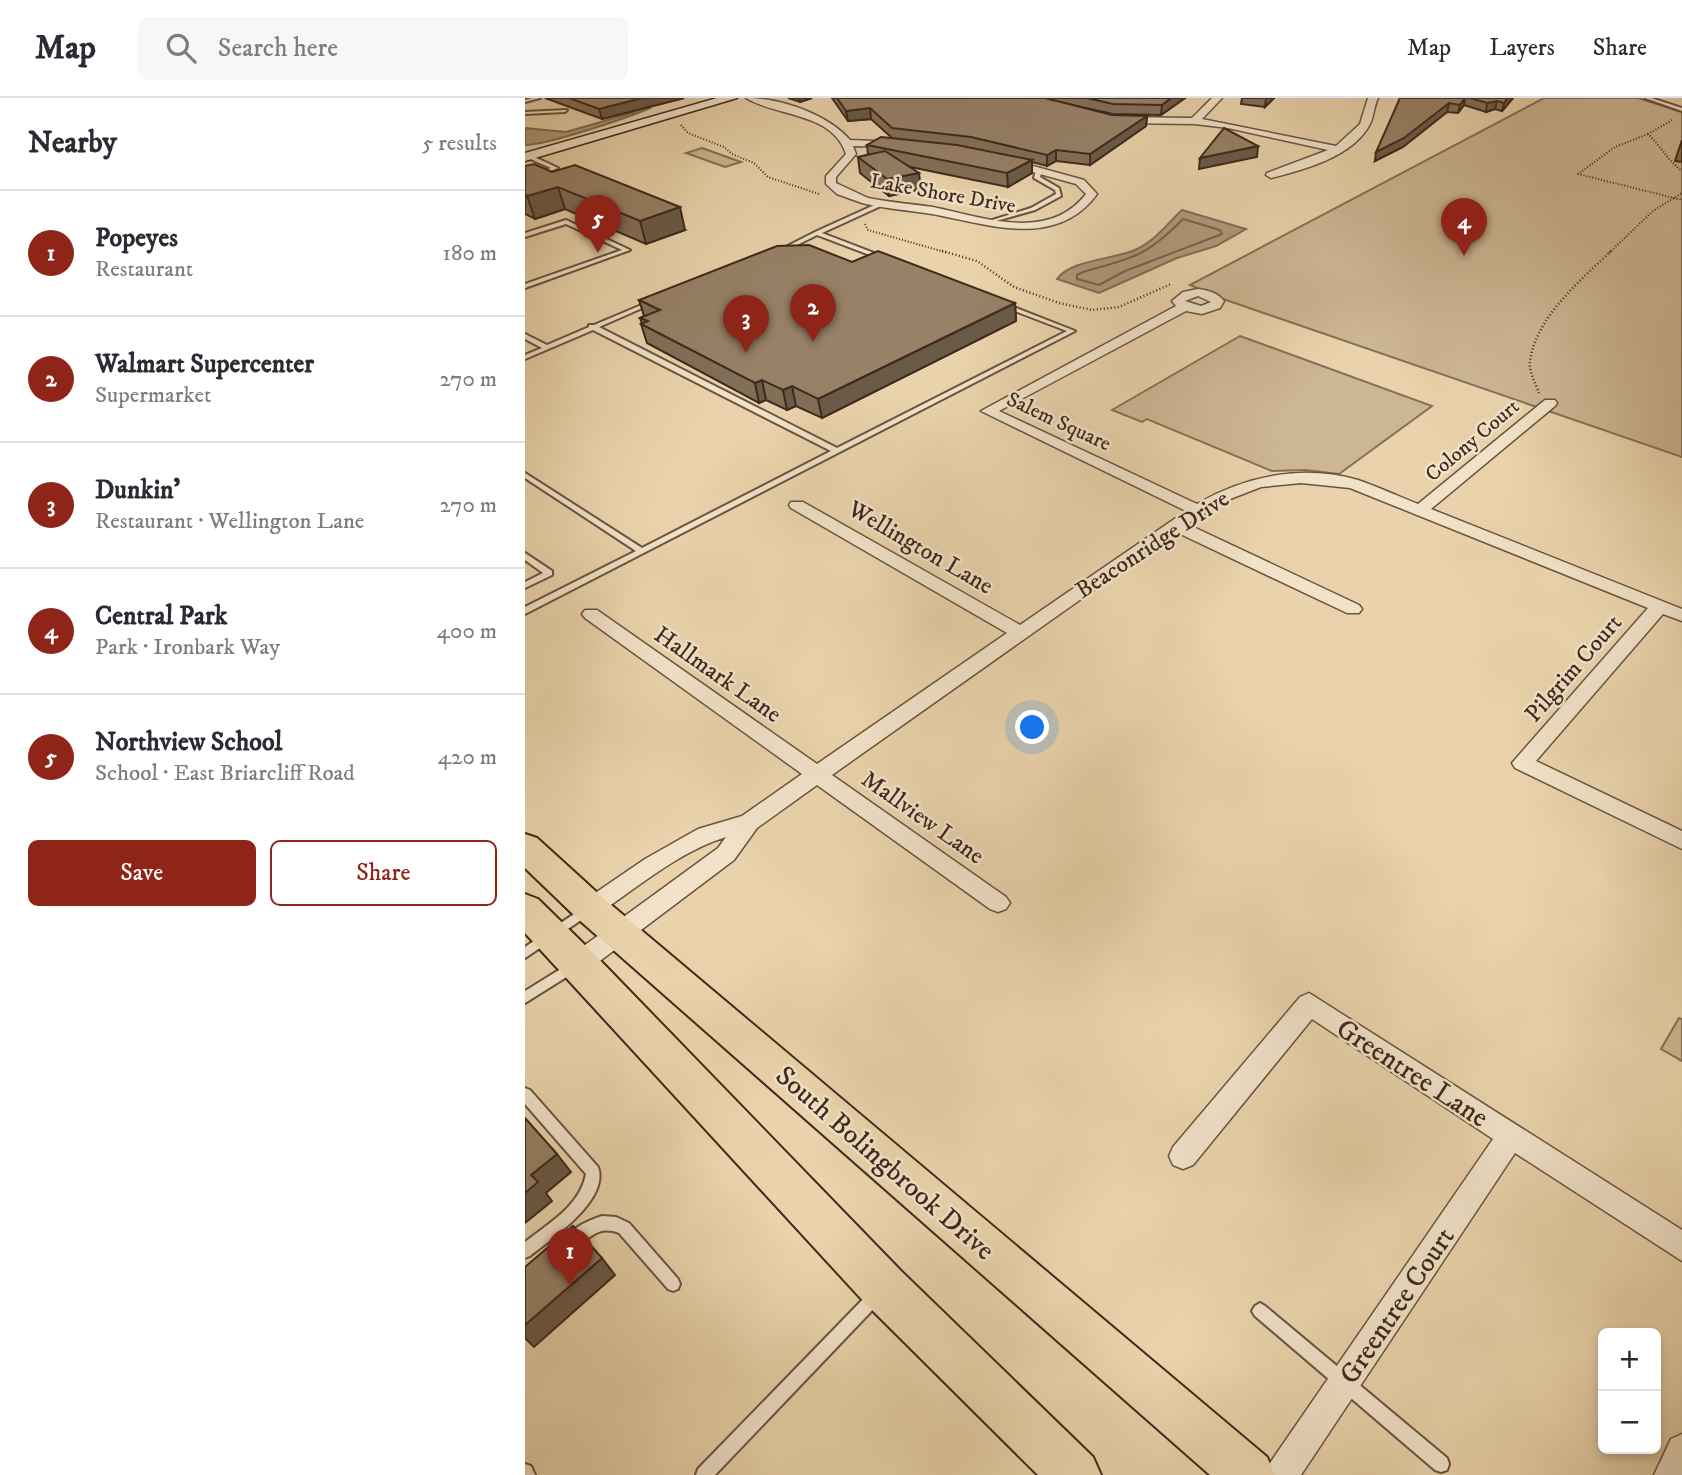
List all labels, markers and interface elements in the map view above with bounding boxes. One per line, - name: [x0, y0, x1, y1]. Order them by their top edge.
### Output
- search box: [138, 17, 628, 80]
- text: Map: [35, 28, 96, 69]
- icon: search: [162, 29, 200, 67]
- text: Search here: [218, 32, 338, 65]
- text: Map: [1407, 33, 1451, 63]
- text: Layers: [1489, 33, 1555, 63]
- text: Share: [1593, 33, 1647, 63]
- text: Nearby: [28, 125, 117, 162]
- text: 5 results: [422, 129, 497, 158]
- street label: Lake Shore Drive: [868, 168, 1018, 220]
- pin: 5: [575, 195, 621, 253]
- pin: 4: [1441, 198, 1487, 256]
- text: Popeyes: [95, 222, 178, 255]
- text: 1: [47, 239, 55, 268]
- text: 180 m: [442, 239, 497, 268]
- text: Restaurant: [95, 255, 193, 284]
- pin: 2: [790, 284, 836, 342]
- pin: 3: [723, 295, 769, 353]
- text: Walmart Supercenter: [95, 348, 314, 381]
- text: 2: [45, 365, 57, 394]
- text: 270 m: [440, 365, 497, 394]
- text: Supermarket: [95, 381, 211, 410]
- street label: Salem Square: [1002, 386, 1115, 458]
- street label: Colony Court: [1420, 394, 1525, 488]
- text: Dunkin': [95, 474, 180, 507]
- street label: Beaconridge Drive: [1070, 484, 1235, 606]
- text: 3: [47, 491, 55, 520]
- text: 270 m: [440, 491, 497, 520]
- street label: Wellington Lane: [842, 494, 998, 602]
- text: Restaurant · Wellington Lane: [95, 507, 364, 536]
- text: Central Park: [95, 600, 228, 633]
- street label: Pilgrim Court: [1519, 608, 1629, 729]
- text: 4: [44, 617, 58, 646]
- text: 400 m: [437, 617, 497, 646]
- street label: Hallmark Lane: [648, 620, 787, 730]
- text: Park · Ironbark Way: [95, 633, 280, 662]
- your location: [1015, 710, 1049, 744]
- text: Northview School: [95, 726, 282, 759]
- text: 5: [45, 743, 57, 772]
- text: 420 m: [438, 743, 497, 772]
- text: School · East Briarcliff Road: [95, 759, 355, 788]
- street label: Mallview Lane: [855, 764, 990, 871]
- button: Save: [28, 840, 256, 906]
- button: Share: [270, 840, 497, 906]
- street label: Greentree Lane: [1329, 1011, 1495, 1135]
- street label: South Bolingbrook Drive: [768, 1058, 1002, 1268]
- street label: Greentree Court: [1332, 1221, 1462, 1391]
- pin: 1: [547, 1228, 593, 1286]
- map controls: [1598, 1328, 1661, 1454]
- button: +: [1598, 1328, 1661, 1391]
- button: −: [1598, 1391, 1661, 1454]

